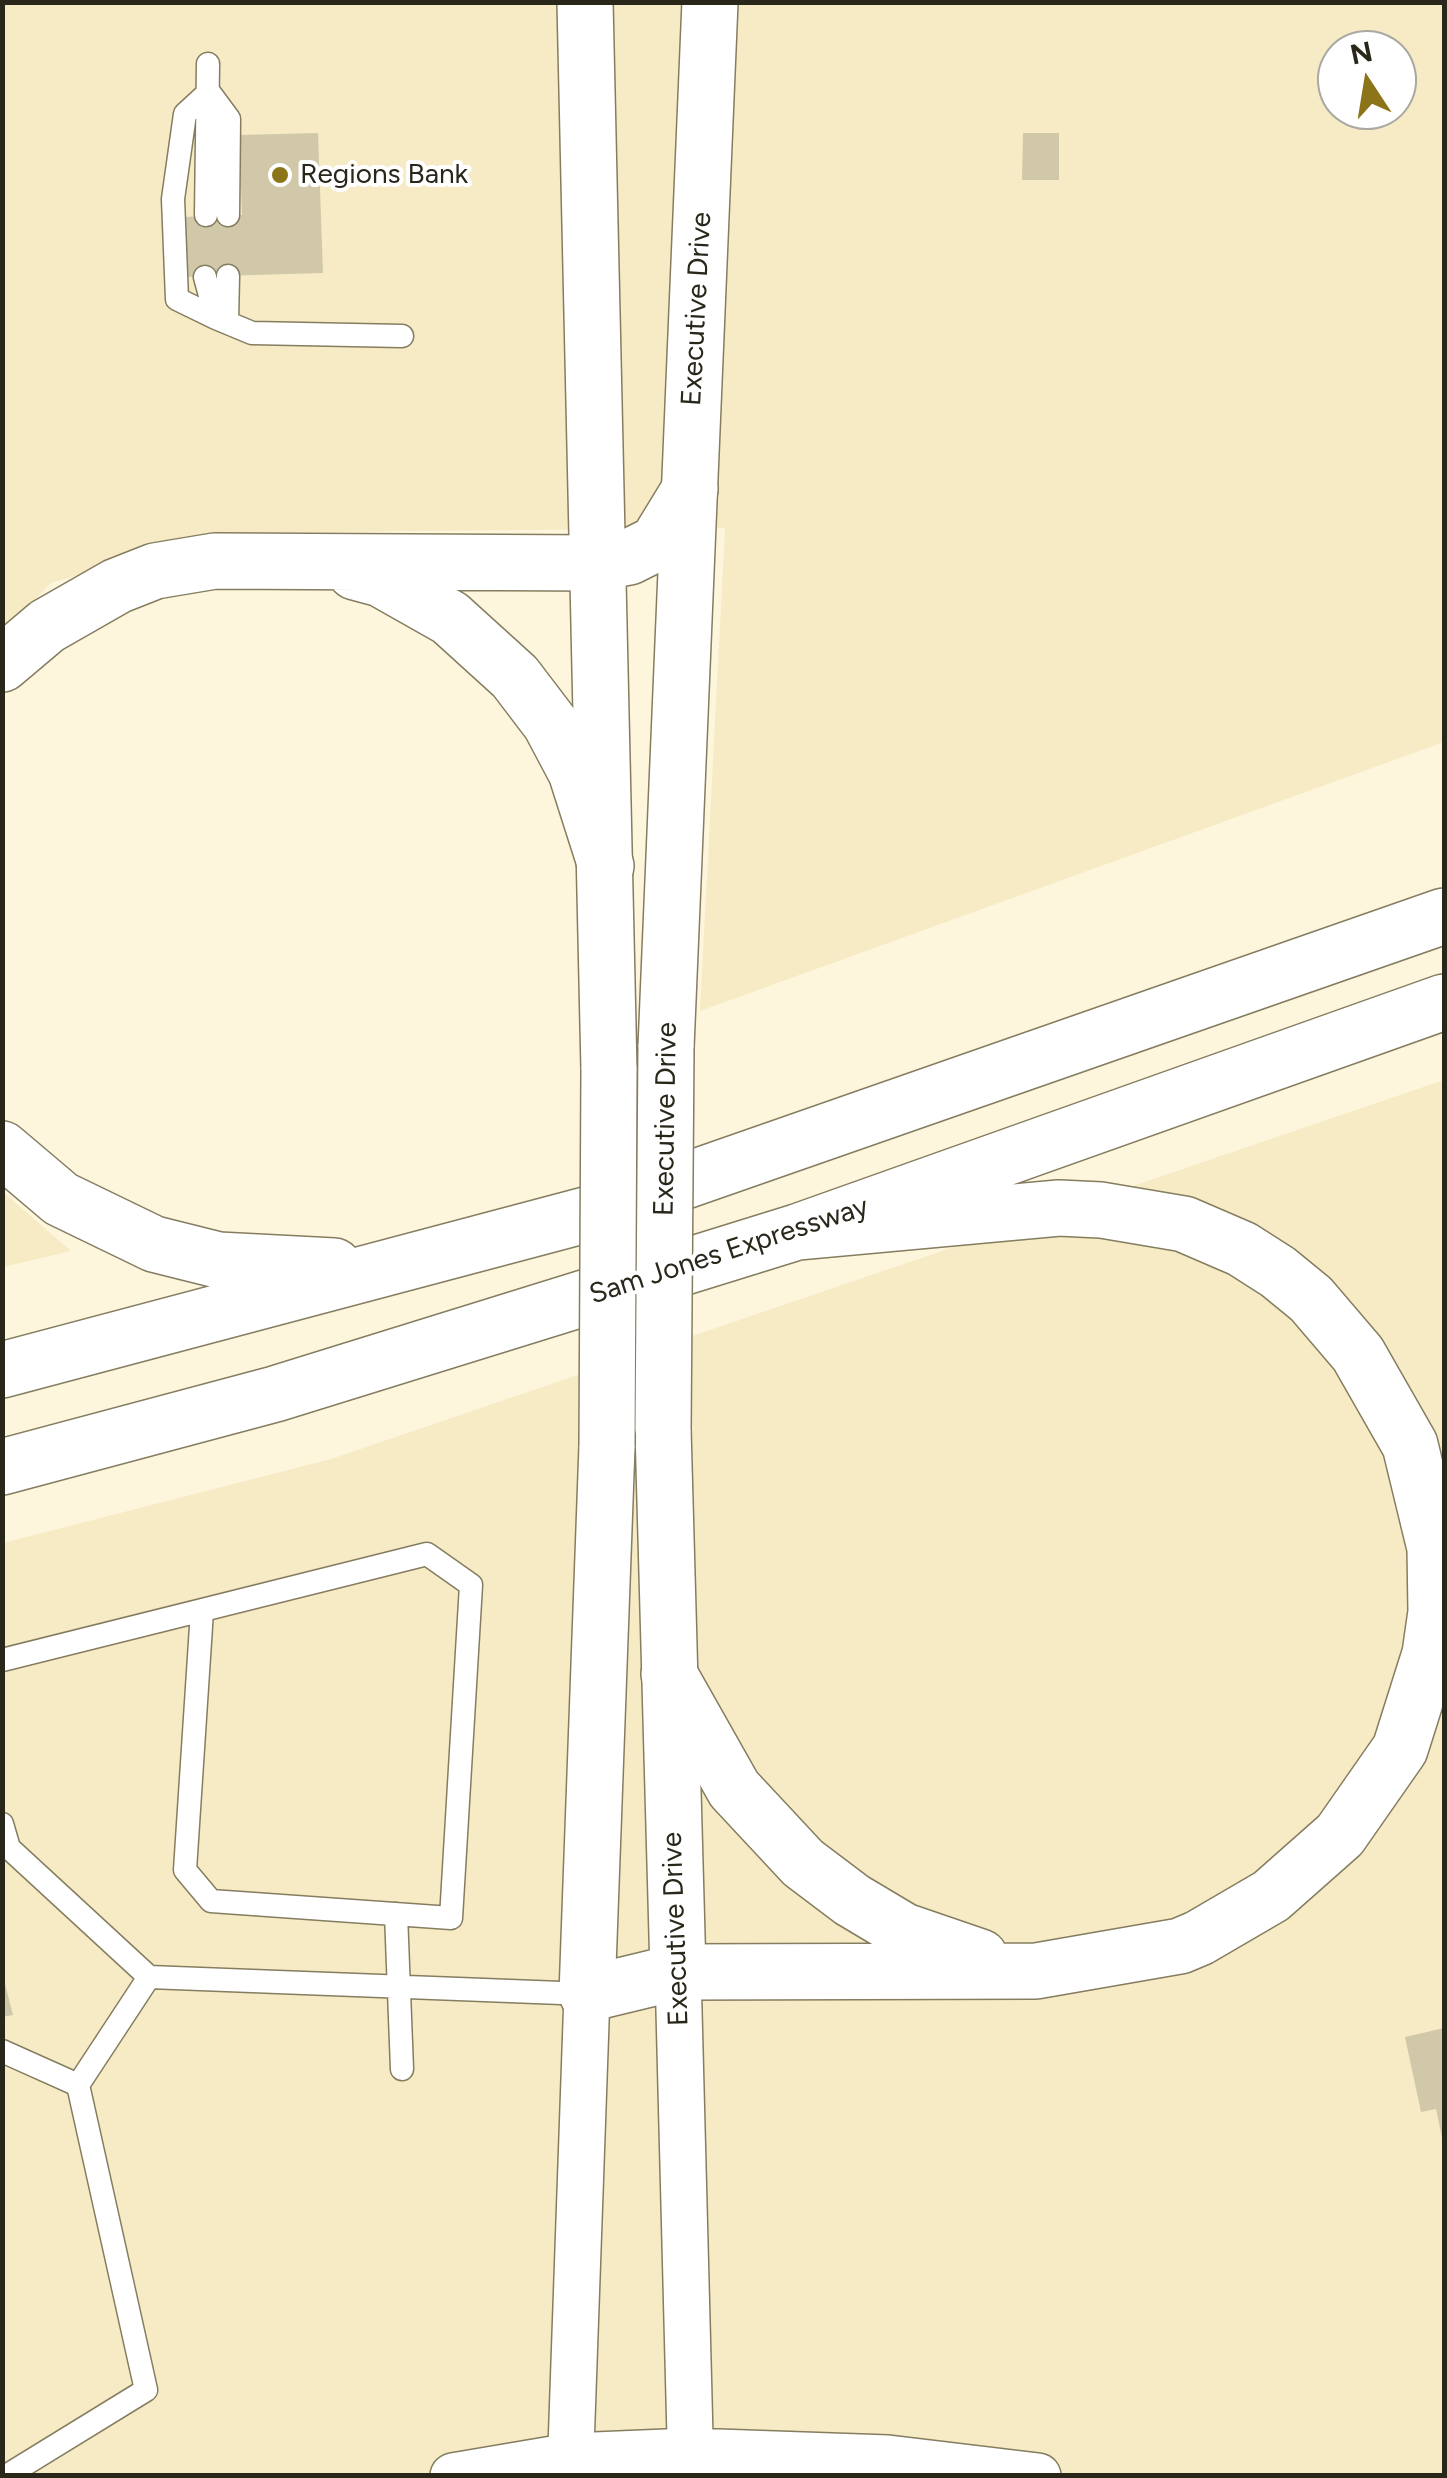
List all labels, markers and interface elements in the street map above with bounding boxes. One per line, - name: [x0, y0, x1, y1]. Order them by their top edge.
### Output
- north arrow: [1317, 30, 1417, 130]
- text: N: [1347, 34, 1375, 71]
- place label: Regions Bank: [300, 158, 468, 192]
- marker: Regions Bank: [269, 164, 291, 186]
- street label: Executive Drive: [675, 211, 719, 407]
- street label: Executive Drive: [648, 1022, 684, 1216]
- street label: Sam Jones Expressway: [585, 1190, 873, 1312]
- street label: Executive Drive: [656, 1831, 696, 2027]

